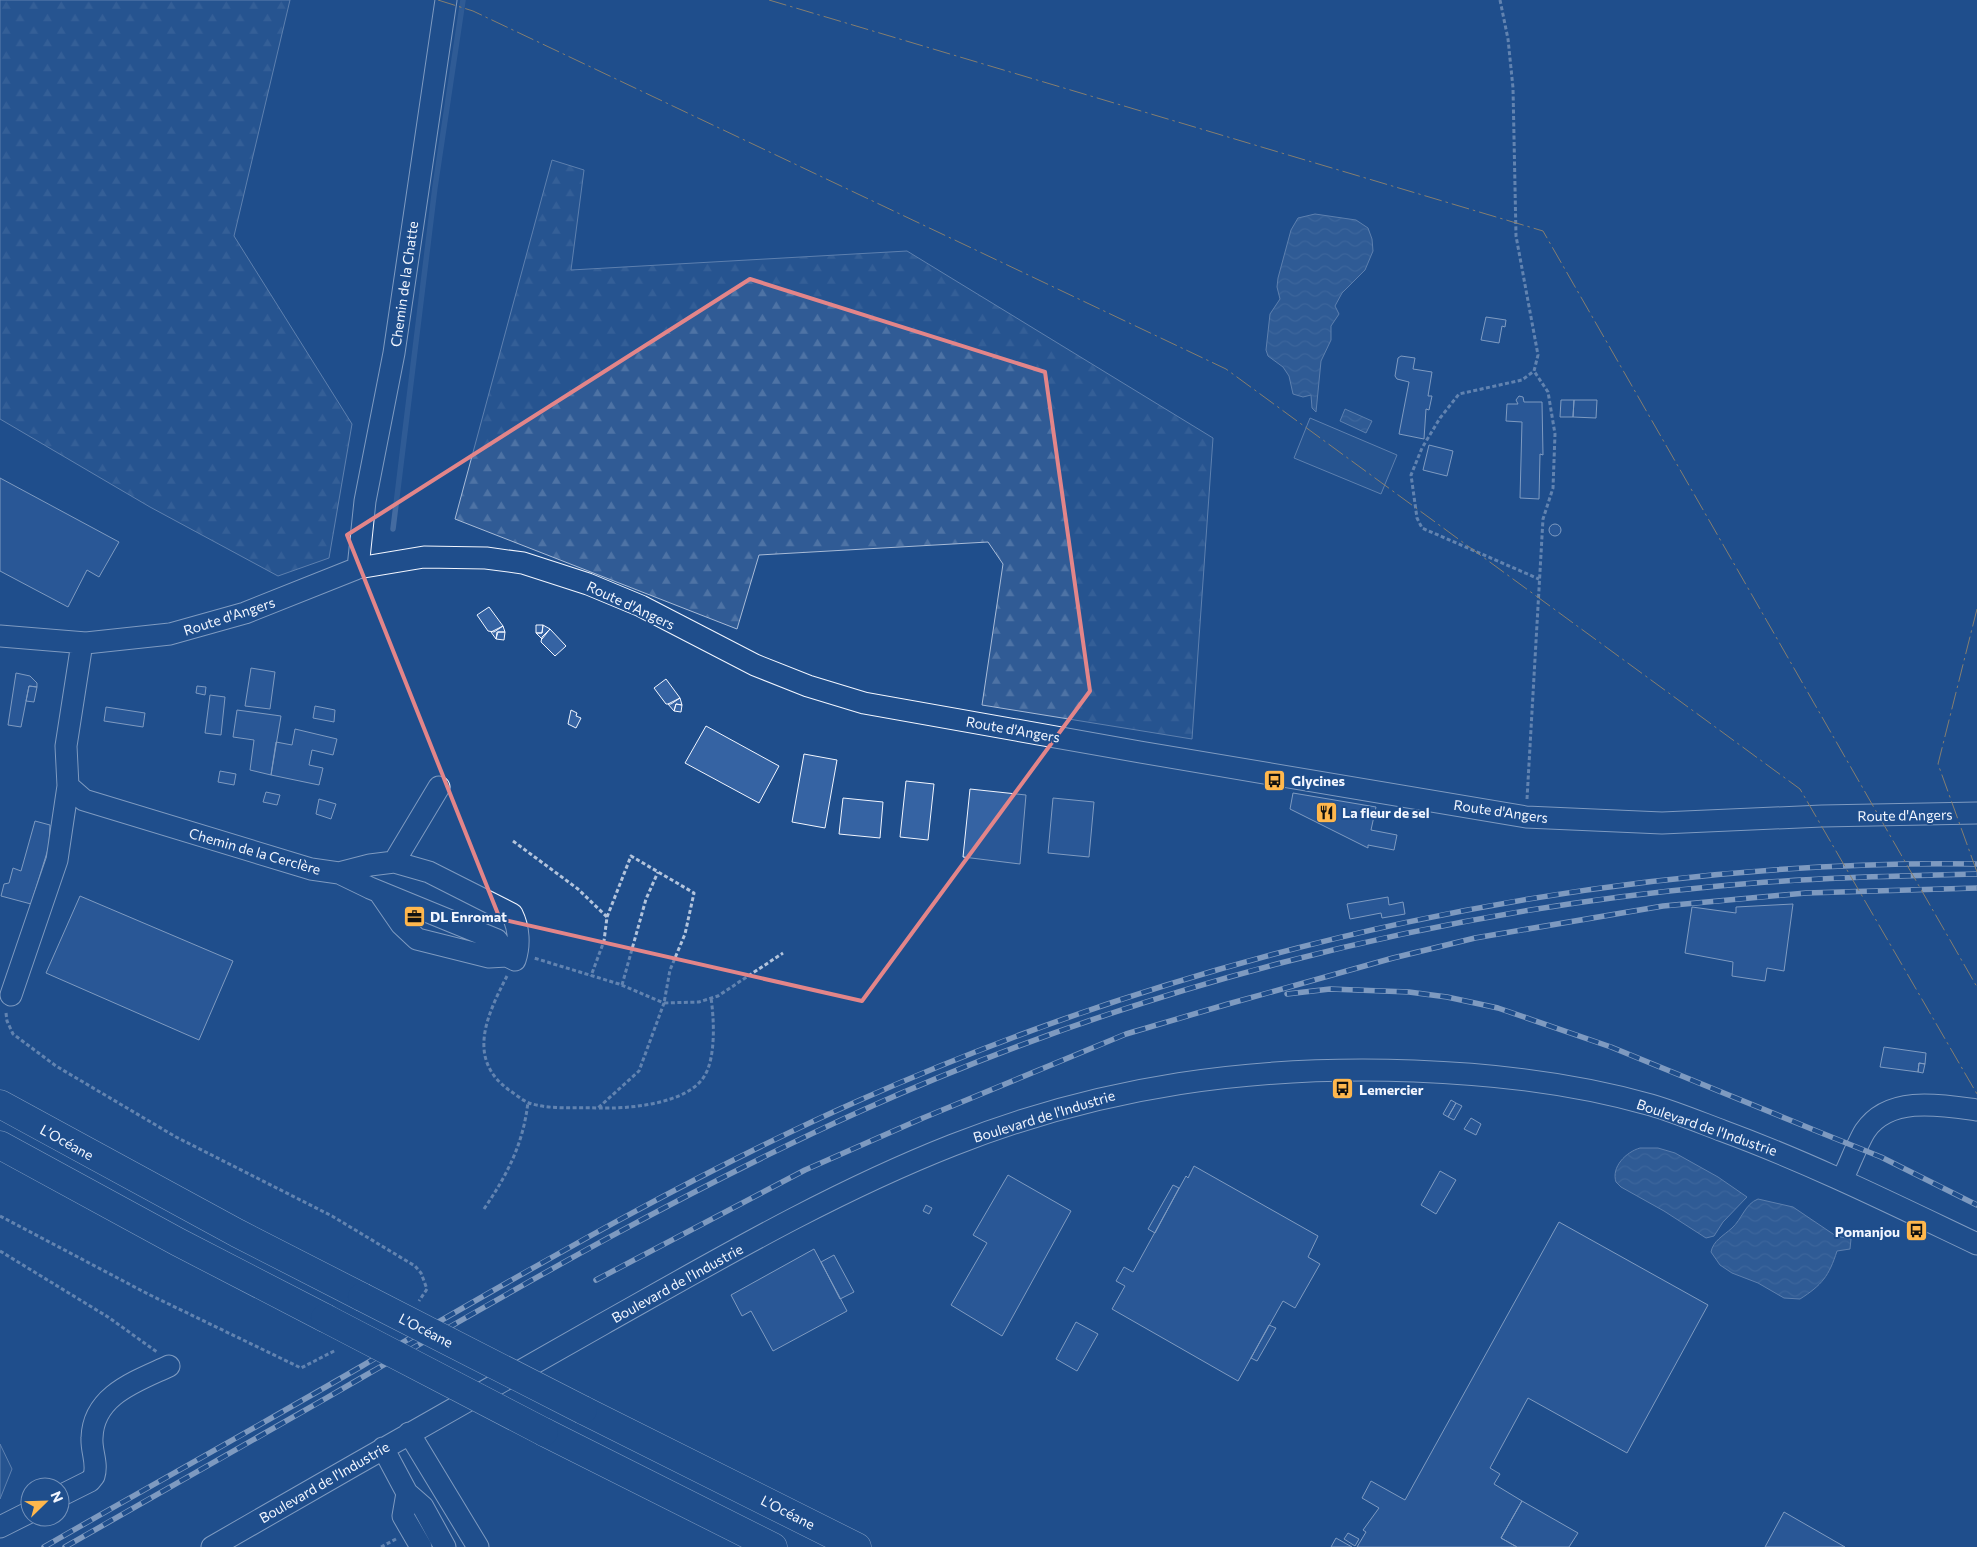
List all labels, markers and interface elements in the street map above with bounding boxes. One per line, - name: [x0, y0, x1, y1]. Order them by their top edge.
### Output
- street label: Chemin de la Chatte: [387, 220, 421, 348]
- street label: Route d'Angers: [584, 577, 678, 633]
- street label: Route d'Angers: [181, 593, 277, 639]
- street label: Route d'Angers: [965, 712, 1061, 746]
- bus stop icon: Glycines: [1263, 768, 1287, 792]
- place label: Glycines: [1291, 772, 1346, 789]
- street label: Route d'Angers: [1453, 796, 1549, 826]
- restaurant icon: La fleur de sel: [1314, 800, 1338, 824]
- place label: La fleur de sel: [1342, 804, 1429, 821]
- street label: Route d'Angers: [1857, 806, 1953, 824]
- street label: Chemin de la Cerclère: [187, 824, 323, 878]
- office icon: DL Enromat: [402, 904, 426, 928]
- place label: DL Enromat: [430, 908, 507, 925]
- bus stop icon: Lemercier: [1331, 1077, 1355, 1101]
- place label: Lemercier: [1359, 1081, 1424, 1098]
- street label: Boulevard de l'Industrie: [971, 1086, 1117, 1146]
- street label: Boulevard de l'Industrie: [1635, 1095, 1779, 1159]
- street label: L’Océane: [37, 1120, 97, 1164]
- bus stop icon: Pomanjou: [1904, 1219, 1928, 1243]
- place label: Pomanjou: [1835, 1223, 1900, 1240]
- street label: Boulevard de l'Industrie: [608, 1240, 746, 1326]
- street label: L’Océane: [396, 1309, 456, 1351]
- street label: Boulevard de l'Industrie: [256, 1438, 392, 1526]
- north arrow: [20, 1477, 70, 1527]
- text: N: [48, 1489, 67, 1505]
- street label: L’Océane: [758, 1491, 818, 1533]

